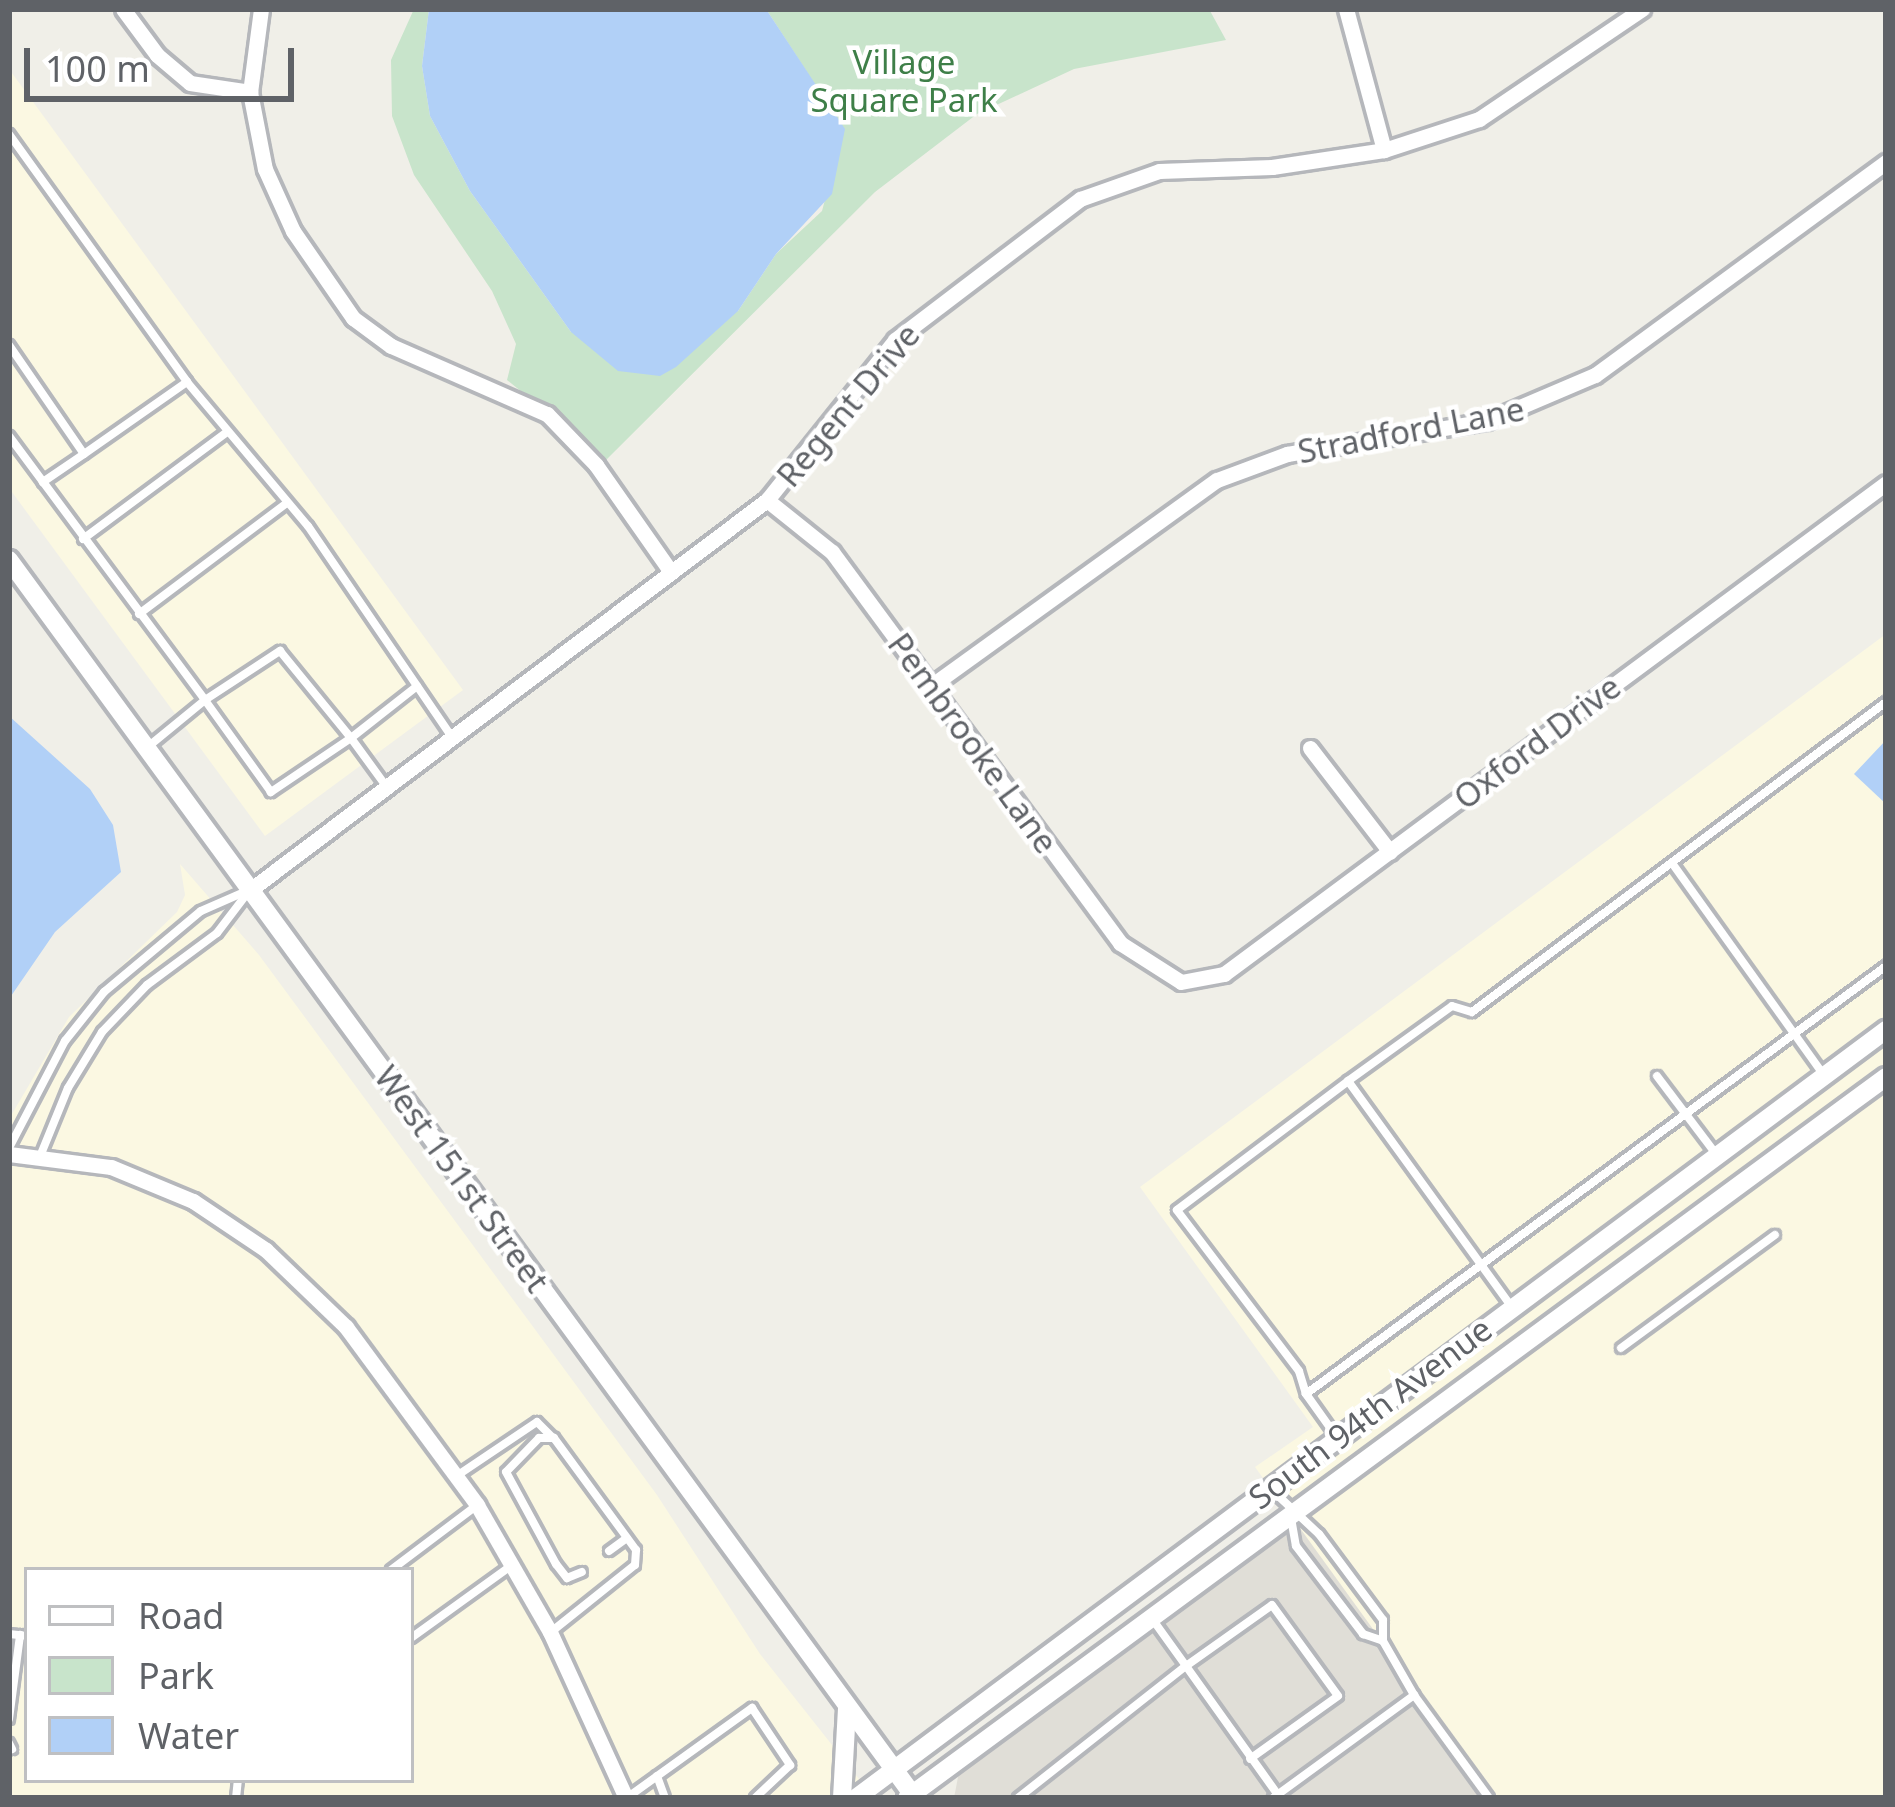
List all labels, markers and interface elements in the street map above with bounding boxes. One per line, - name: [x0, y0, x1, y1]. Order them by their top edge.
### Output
- scale bar: [30, 24, 300, 98]
- park label: Village Square Park: [810, 42, 998, 120]
- text: 100 m: [45, 44, 150, 93]
- street label: Regent Drive: [768, 315, 928, 495]
- street label: Stradford Lane: [1294, 389, 1528, 471]
- street label: Pembrooke Lane: [880, 625, 1066, 861]
- street label: Oxford Drive: [1446, 667, 1628, 817]
- street label: West 151st Street: [367, 1058, 557, 1300]
- street label: South 94th Avenue: [1241, 1309, 1499, 1517]
- legend: [24, 1567, 414, 1783]
- text: Road: [138, 1591, 225, 1640]
- text: Park: [138, 1651, 214, 1700]
- text: Water: [138, 1711, 239, 1760]

